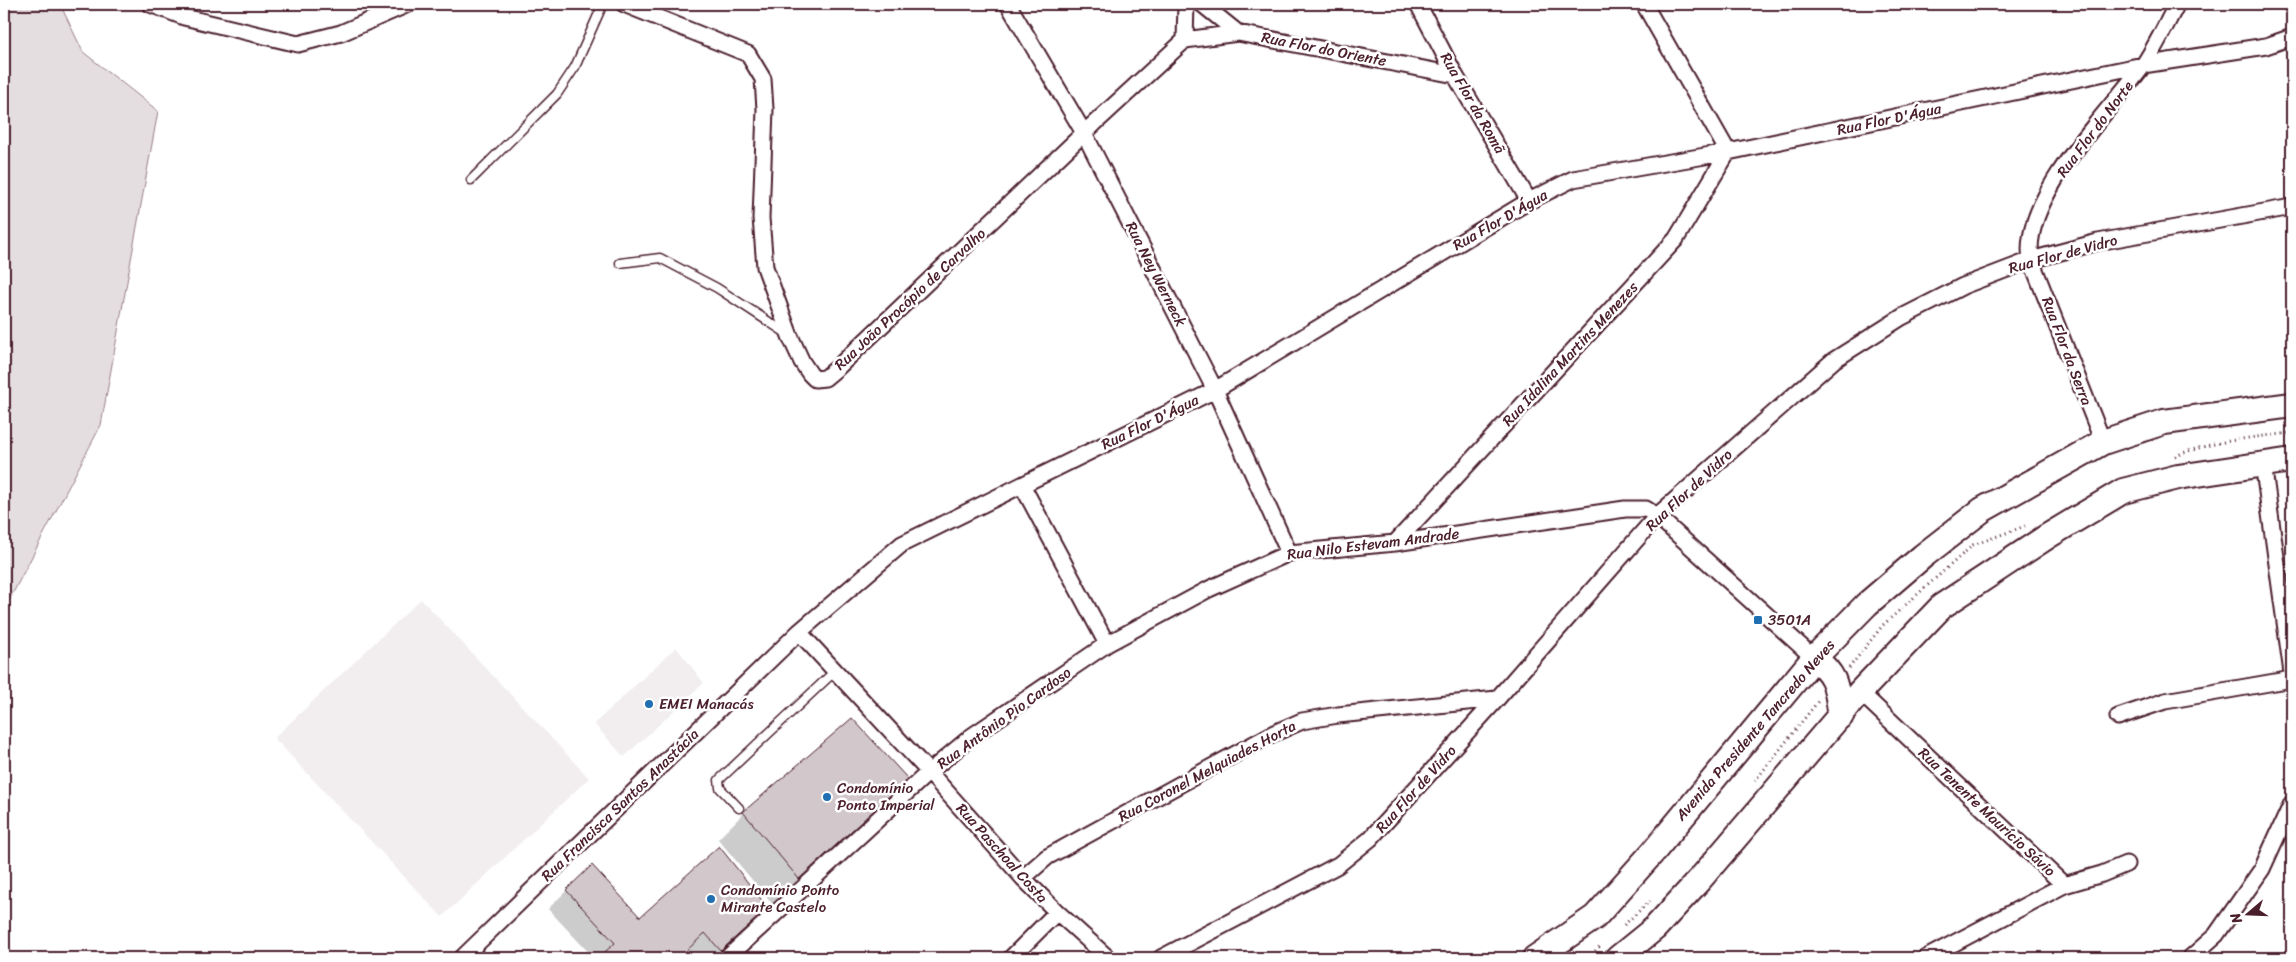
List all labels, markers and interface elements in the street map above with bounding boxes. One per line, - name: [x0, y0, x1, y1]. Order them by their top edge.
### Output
- street label: Rua Flor do Oriente: [1259, 24, 1389, 74]
- street label: Rua Flor da Romã: [1433, 47, 1513, 159]
- street label: Rua Flor do Norte: [2050, 75, 2140, 183]
- street label: Rua Flor D'Água: [1834, 95, 1944, 143]
- street label: Rua Flor D'Água: [1448, 182, 1553, 258]
- street label: Rua Ney Werneck: [1118, 217, 1194, 331]
- street label: Rua João Procópio de Carvalho: [828, 221, 992, 377]
- street label: Rua Flor de Vidro: [2006, 227, 2121, 281]
- street label: Rua Idalina Martins Menezes: [1496, 275, 1645, 433]
- street label: Rua Flor da Serra: [2034, 293, 2100, 410]
- street label: Rua Flor D'Água: [1097, 387, 1204, 457]
- street label: Rua Flor de Vidro: [1639, 442, 1739, 538]
- street label: Rua Nilo Estevam Andrade: [1285, 521, 1461, 567]
- place label: 3501A: [1768, 607, 1811, 633]
- marker: 3501A: [1752, 614, 1764, 626]
- street label: Avenida Presidente Tancredo Neves: [1668, 633, 1842, 827]
- street label: Rua Antônio Pio Cardoso: [931, 660, 1077, 776]
- place label: EMEI Manacás: [659, 691, 754, 717]
- marker: EMEI Manacás: [643, 698, 655, 710]
- street label: Rua Coronel Melquiades Horta: [1113, 713, 1301, 829]
- street label: Rua Francisca Santos Anastácia: [535, 722, 706, 888]
- street label: Rua Flor de Vidro: [1369, 738, 1463, 839]
- street label: Rua Tenente Maurício Sávio: [1912, 741, 2062, 883]
- place label: Condomínio Ponto Imperial: [837, 775, 935, 818]
- marker: Condomínio Ponto Imperial: [821, 791, 833, 803]
- street label: Rua Paschoal Costa: [950, 797, 1055, 910]
- place label: Condomínio Ponto Mirante Castelo: [721, 877, 840, 920]
- north arrow: [2224, 890, 2274, 940]
- marker: Condomínio Ponto Mirante Castelo: [705, 893, 717, 905]
- text: N: [2223, 909, 2250, 928]

